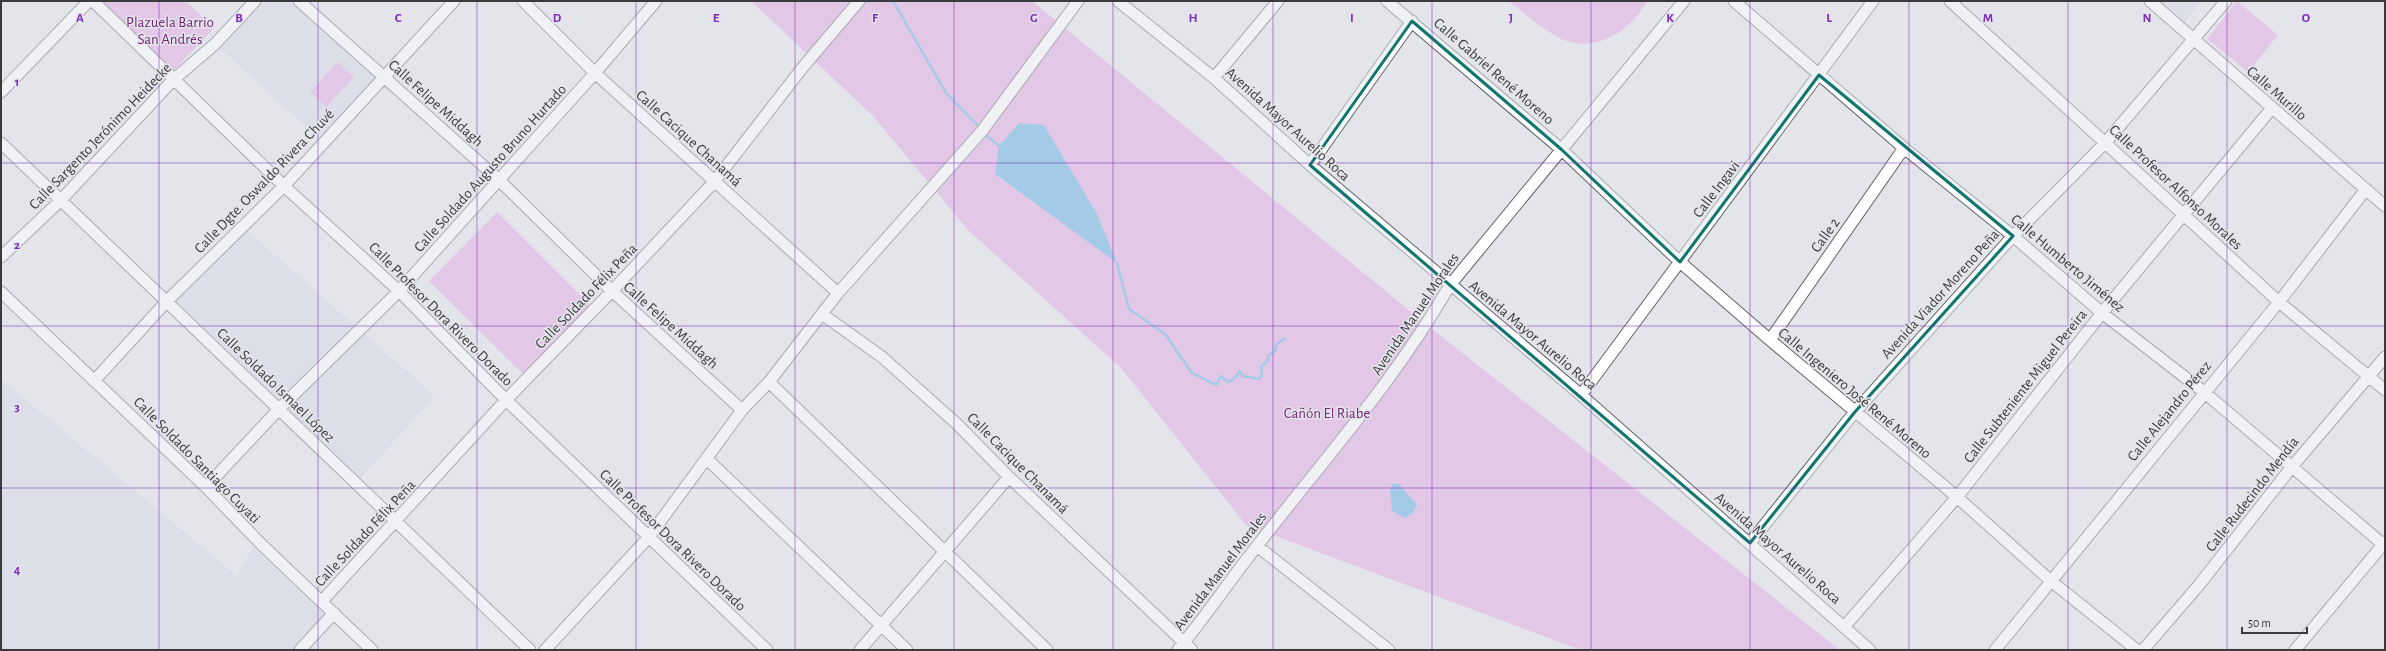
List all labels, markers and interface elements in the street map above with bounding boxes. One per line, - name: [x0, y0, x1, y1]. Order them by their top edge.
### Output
- text: A: [76, 12, 84, 25]
- text: B: [235, 12, 243, 25]
- text: C: [395, 12, 402, 25]
- text: D: [553, 12, 562, 25]
- text: E: [713, 12, 720, 25]
- text: F: [872, 12, 879, 25]
- text: G: [1030, 12, 1038, 25]
- text: H: [1188, 12, 1198, 25]
- text: I: [1350, 12, 1354, 25]
- text: J: [1509, 12, 1513, 25]
- text: K: [1666, 12, 1674, 25]
- text: L: [1826, 12, 1832, 25]
- text: M: [1983, 12, 1993, 25]
- text: N: [2142, 12, 2152, 25]
- text: O: [2302, 12, 2311, 25]
- park label: Plazuela Barrio San Andrés: [126, 15, 214, 47]
- street label: Calle Gabriel René Moreno: [1431, 15, 1557, 128]
- street label: Calle Felipe Middagh: [385, 57, 486, 150]
- street label: Calle Sargento Jerónimo Heidecke: [26, 60, 174, 213]
- street label: Calle Murillo: [2244, 63, 2309, 123]
- street label: Avenida Mayor Aurelio Roca: [1223, 65, 1353, 184]
- text: 1: [15, 76, 19, 89]
- street label: Calle Soldado Augusto Bruno Hurtado: [411, 82, 569, 255]
- street label: Calle Cacique Chanamá: [633, 87, 744, 190]
- street label: Calle Dgte. Oswaldo Rivera Chuvé: [192, 106, 337, 256]
- street label: Calle Profesor Alfonso Morales: [2106, 122, 2245, 253]
- street label: Calle Ingavi: [1690, 158, 1743, 221]
- street label: Calle Humberto Jiménez: [2008, 212, 2127, 315]
- street label: Calle 2: [1808, 215, 1843, 255]
- street label: Avenida Viador Moreno Peña: [1879, 227, 2002, 362]
- text: 2: [14, 239, 20, 252]
- street label: Calle Profesor Dora Rivero Dorado: [366, 240, 515, 389]
- street label: Calle Soldado Félix Peña: [532, 241, 640, 352]
- street label: Avenida Manuel Morales: [1369, 251, 1462, 378]
- street label: Avenida Mayor Aurelio Roca: [1466, 278, 1599, 393]
- street label: Calle Felipe Middagh: [620, 279, 721, 372]
- street label: Calle Subteniente Miguel Pereira: [1961, 307, 2090, 466]
- street label: Calle Soldado Ismael López: [214, 325, 337, 445]
- street label: Calle Ingeniero José René Moreno: [1775, 325, 1934, 462]
- street label: Calle Alejandro Pérez: [2125, 358, 2214, 464]
- street label: Calle Soldado Santiago Cuyati: [131, 394, 263, 526]
- text: 3: [14, 401, 20, 414]
- park label: Cañón El Riabe: [1284, 406, 1370, 421]
- street label: Calle Cacique Chanamá: [964, 410, 1071, 517]
- street label: Calle Rudecindo Mendía: [2203, 434, 2302, 555]
- street label: Calle Profesor Dora Rivero Dorado: [597, 467, 749, 614]
- street label: Calle Soldado Félix Peña: [312, 477, 419, 590]
- street label: Avenida Mayor Aurelio Roca: [1712, 490, 1844, 607]
- street label: Avenida Manuel Morales: [1171, 509, 1270, 633]
- text: 4: [14, 564, 21, 577]
- scale bar: [2242, 609, 2307, 635]
- text: 50 m: [2248, 617, 2271, 629]

